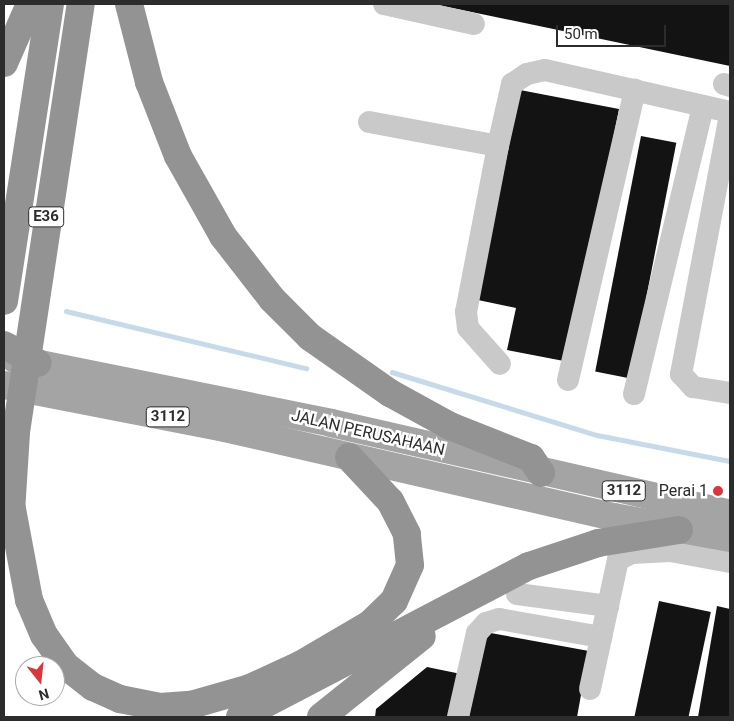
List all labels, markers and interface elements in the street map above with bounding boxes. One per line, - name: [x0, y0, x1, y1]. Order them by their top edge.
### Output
- scale bar: [559, 15, 669, 47]
- text: 50 m: [564, 25, 598, 43]
- road number: E36: [27, 204, 65, 230]
- road number: 3112: [146, 404, 190, 430]
- street label: JALAN PERUSAHAAN: [289, 406, 447, 460]
- road number: 3112: [602, 478, 646, 504]
- place label: Perai 1: [659, 481, 708, 501]
- marker: Perai 1: [712, 485, 724, 497]
- north arrow: [15, 656, 65, 706]
- text: N: [37, 685, 51, 704]

